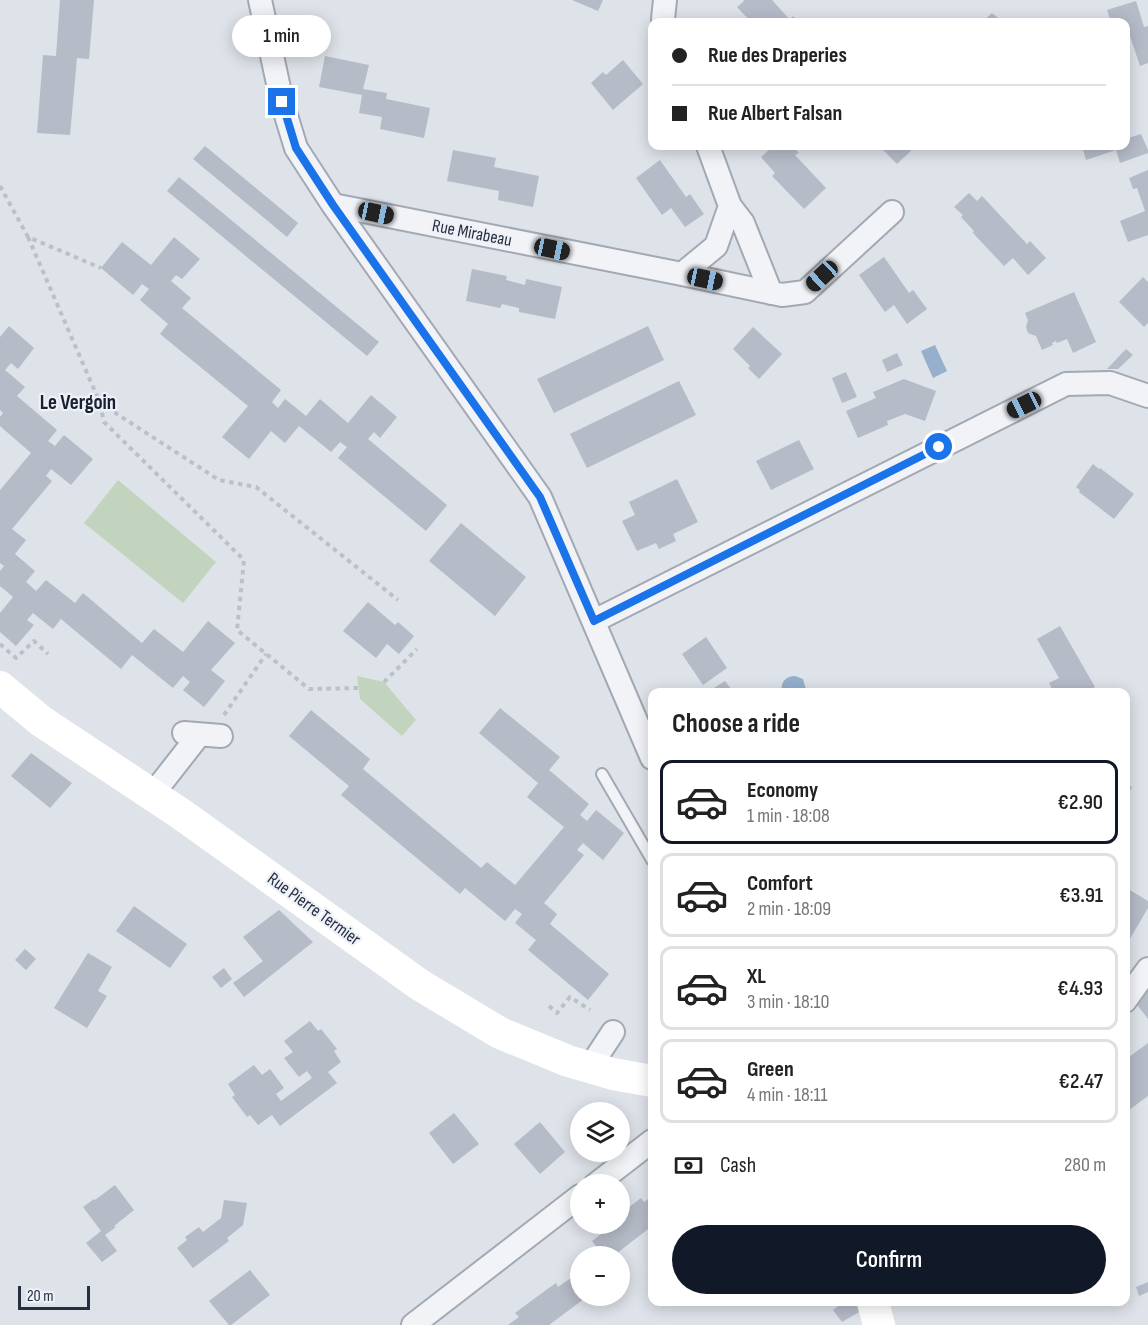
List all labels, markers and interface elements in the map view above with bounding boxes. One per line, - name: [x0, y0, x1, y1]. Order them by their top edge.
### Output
- callout: 1 min: [232, 15, 332, 57]
- text: 1 min: [263, 24, 300, 48]
- text: Rue des Draperies: [708, 42, 847, 69]
- route end: [268, 88, 295, 115]
- text: Rue Albert Falsan: [708, 100, 842, 127]
- car: [357, 200, 395, 226]
- street label: Rue Mirabeau: [430, 215, 514, 251]
- car: [533, 236, 571, 262]
- car: [803, 257, 841, 295]
- car: [686, 266, 724, 292]
- car: [1004, 389, 1044, 421]
- district label: Le Vergoin: [40, 390, 116, 415]
- route start: [925, 433, 952, 460]
- text: Choose a ride: [672, 708, 800, 740]
- icon: car: [675, 775, 729, 829]
- text: Economy: [747, 777, 818, 804]
- text: €2.90: [1058, 789, 1103, 816]
- text: 1 min · 18:08: [747, 804, 830, 828]
- street label: Rue Pierre Termier: [263, 868, 365, 950]
- icon: car: [675, 868, 729, 922]
- text: Comfort: [747, 870, 813, 897]
- text: €3.91: [1059, 882, 1103, 909]
- text: 2 min · 18:09: [747, 897, 831, 921]
- icon: car: [675, 961, 729, 1015]
- text: XL: [747, 963, 766, 990]
- text: €4.93: [1057, 975, 1103, 1002]
- text: 3 min · 18:10: [747, 990, 829, 1014]
- icon: car: [675, 1054, 729, 1108]
- text: Green: [747, 1056, 794, 1083]
- text: €2.47: [1059, 1068, 1103, 1095]
- text: 4 min · 18:11: [747, 1083, 828, 1107]
- map controls: [570, 1102, 630, 1306]
- button: layers: [570, 1102, 630, 1162]
- icon: cash: [672, 1149, 705, 1182]
- text: Cash: [720, 1152, 756, 1179]
- text: 280 m: [1064, 1153, 1106, 1177]
- button: +: [570, 1174, 630, 1234]
- button: Confirm: [672, 1225, 1106, 1294]
- button: −: [570, 1246, 630, 1306]
- scale bar: [18, 1283, 90, 1310]
- text: 20 m: [27, 1287, 54, 1306]

